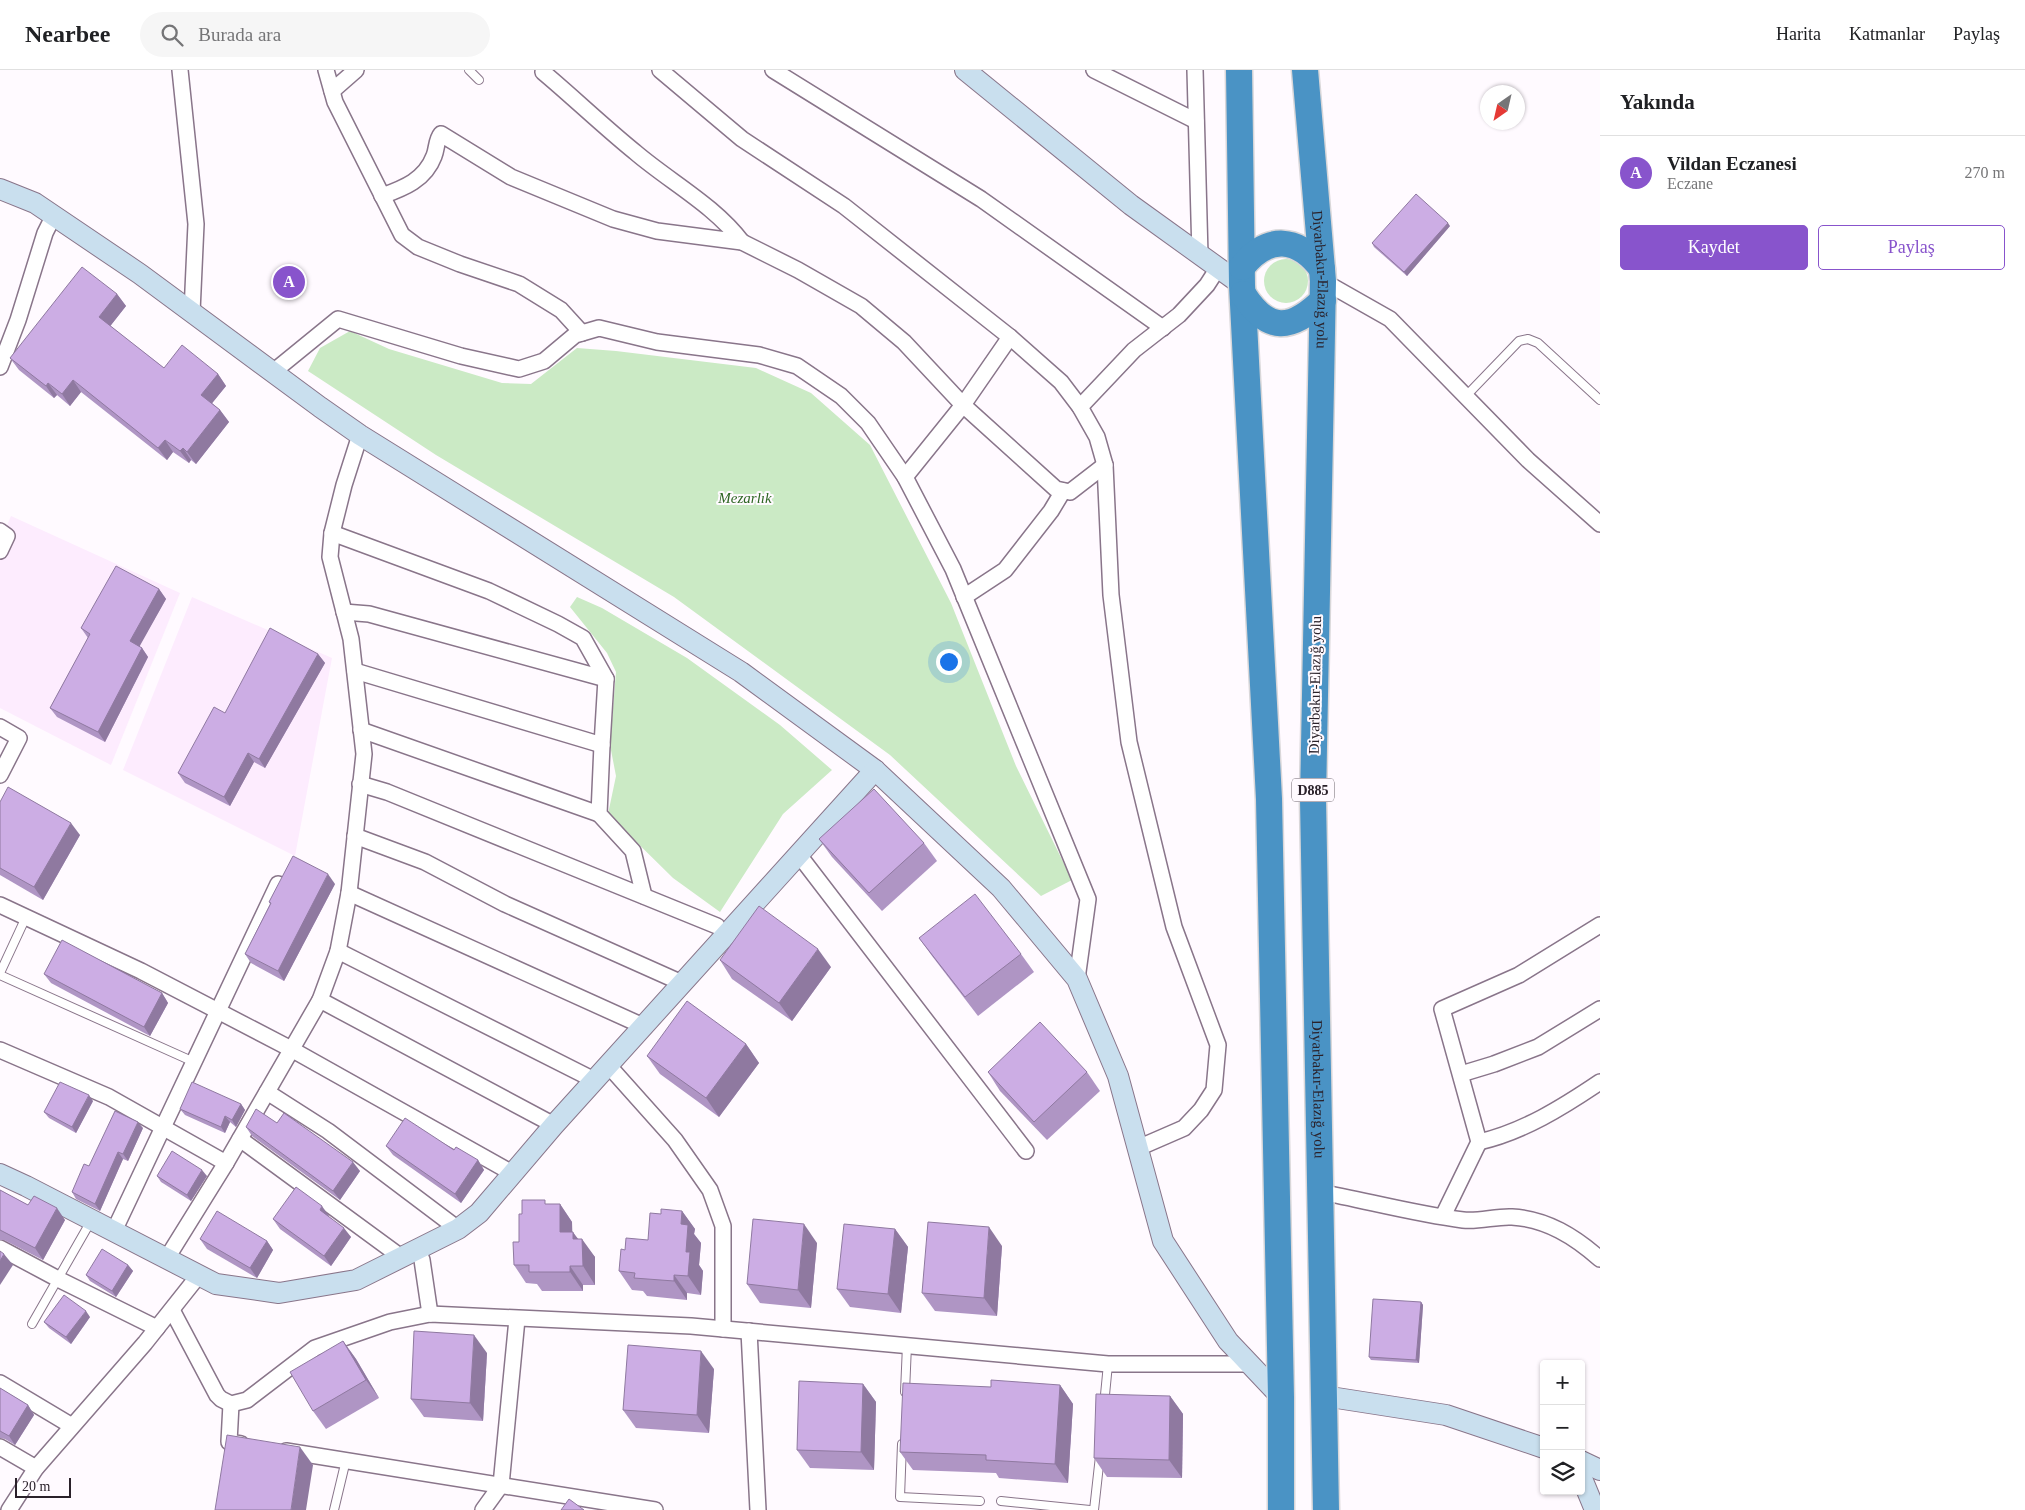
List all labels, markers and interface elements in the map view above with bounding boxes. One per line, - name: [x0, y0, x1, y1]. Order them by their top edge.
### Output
- search box: [140, 12, 490, 57]
- text: Nearbee: [25, 21, 110, 47]
- icon: search: [158, 21, 186, 49]
- text: Burada ara: [198, 24, 281, 45]
- text: Harita: [1776, 24, 1821, 44]
- text: Katmanlar: [1849, 24, 1925, 44]
- text: Paylaş: [1953, 24, 2000, 44]
- north arrow: [1480, 85, 1525, 130]
- text: Yakında: [1620, 90, 1695, 114]
- text: Vildan Eczanesi: [1667, 153, 1797, 174]
- text: A: [1630, 164, 1642, 181]
- text: 270 m: [1965, 164, 2005, 181]
- text: Eczane: [1667, 175, 1713, 192]
- street label: Diyarbakır-Elazığ yolu: [1309, 210, 1331, 349]
- button: Kaydet: [1620, 225, 1808, 270]
- button: Paylaş: [1818, 225, 2005, 270]
- pin: A: [273, 263, 305, 301]
- park label: Mezarlık: [717, 490, 772, 506]
- street label: Diyarbakır-Elazığ yolu: [1306, 615, 1324, 754]
- your location: [936, 649, 962, 675]
- road number: D885: [1292, 778, 1334, 802]
- street label: Diyarbakır-Elazığ yolu: [1309, 1020, 1328, 1159]
- map controls: [1540, 1360, 1585, 1495]
- button: +: [1540, 1360, 1585, 1405]
- button: −: [1540, 1405, 1585, 1450]
- button: layers: [1540, 1450, 1585, 1495]
- scale bar: [15, 1475, 71, 1498]
- text: 20 m: [22, 1479, 50, 1494]

